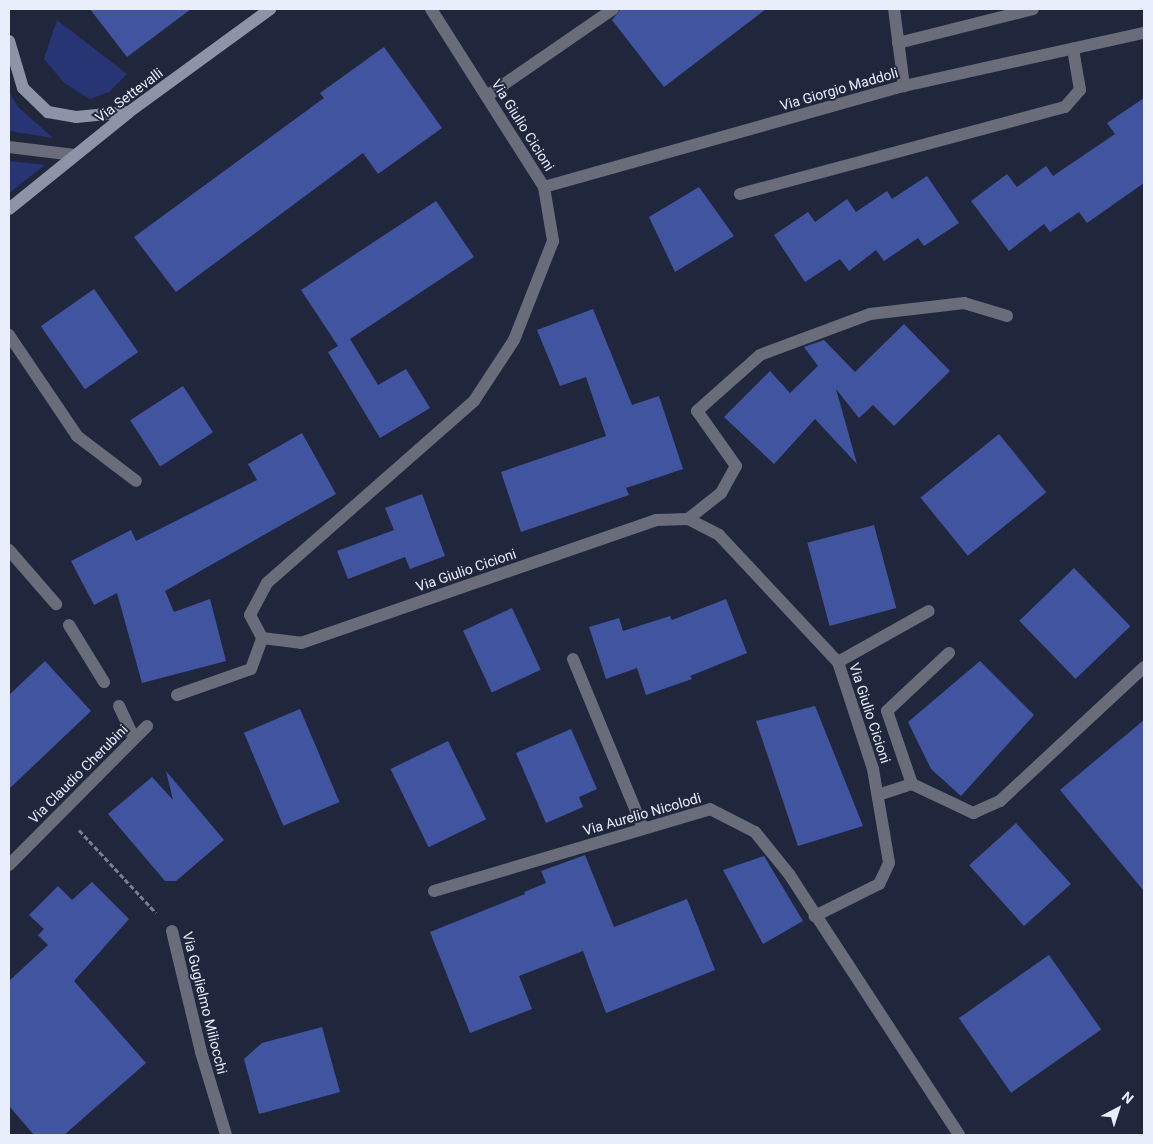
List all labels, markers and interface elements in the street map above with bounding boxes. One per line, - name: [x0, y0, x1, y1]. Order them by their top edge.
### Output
- street label: Via Settevalli: [92, 64, 166, 126]
- street label: Via Giorgio Maddoli: [778, 64, 900, 114]
- street label: Via Giulio Cicioni: [488, 76, 558, 174]
- street label: Via Giulio Cicioni: [414, 545, 518, 595]
- street label: Via Giulio Cicioni: [846, 661, 894, 765]
- street label: Via Claudio Cherubini: [25, 721, 131, 827]
- street label: Via Aurelio Nicolodi: [581, 789, 703, 839]
- street label: Via Guglielmo Miliocchi: [179, 930, 231, 1076]
- north arrow: [1093, 1084, 1143, 1134]
- text: N: [1119, 1088, 1137, 1107]

